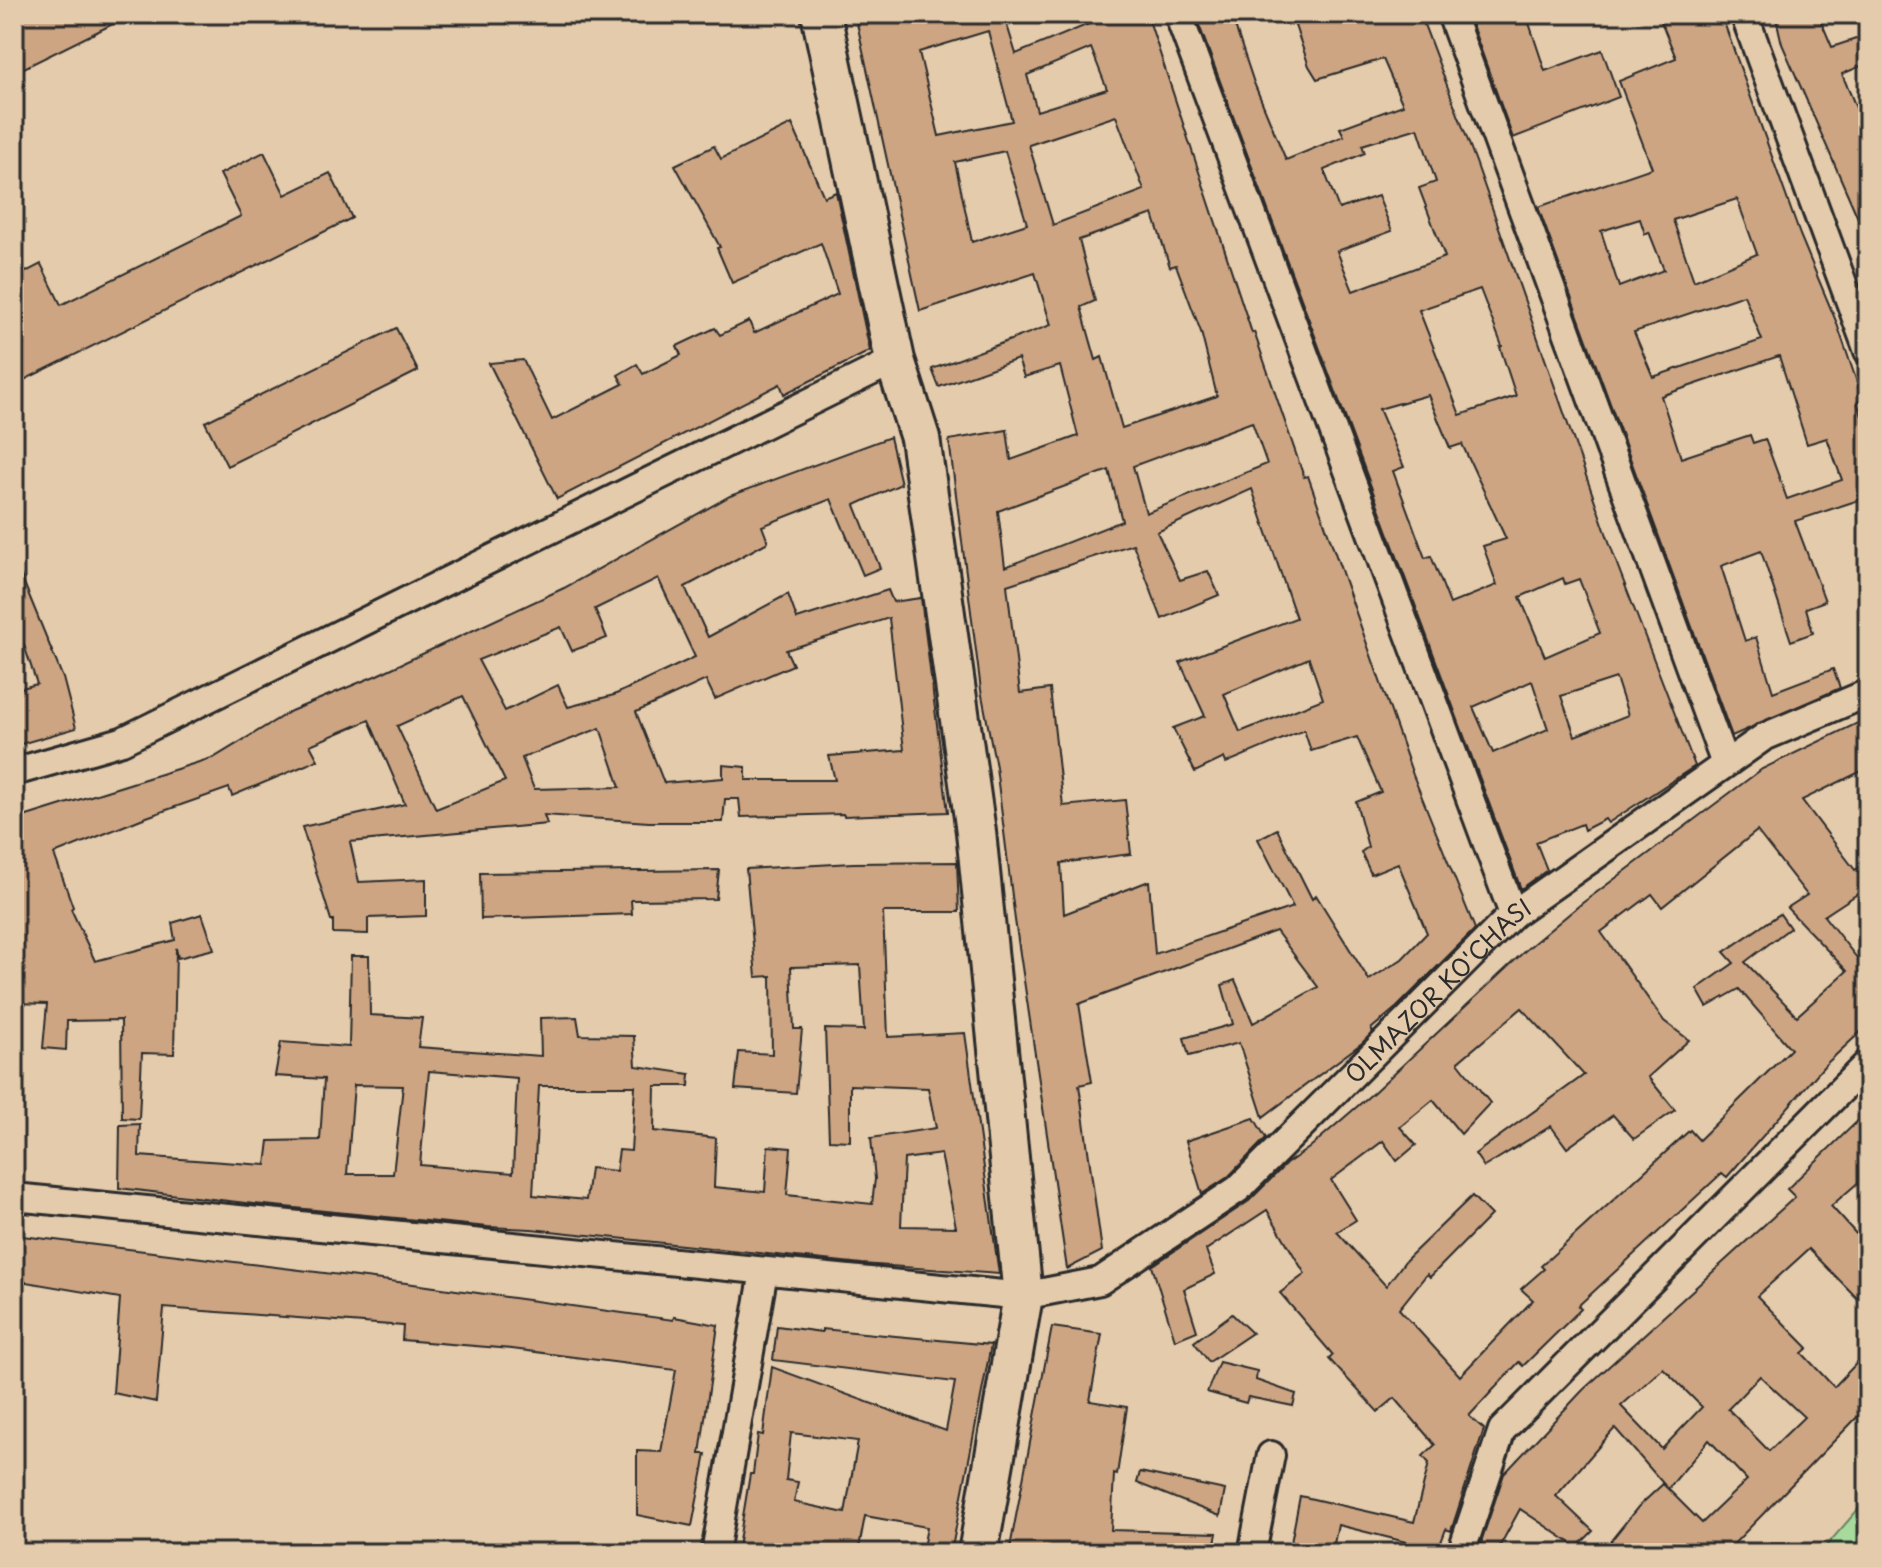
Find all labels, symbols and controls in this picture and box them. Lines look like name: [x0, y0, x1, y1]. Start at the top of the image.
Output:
street label: OLMAZOR KO'CHASI: [1336, 889, 1538, 1091]

